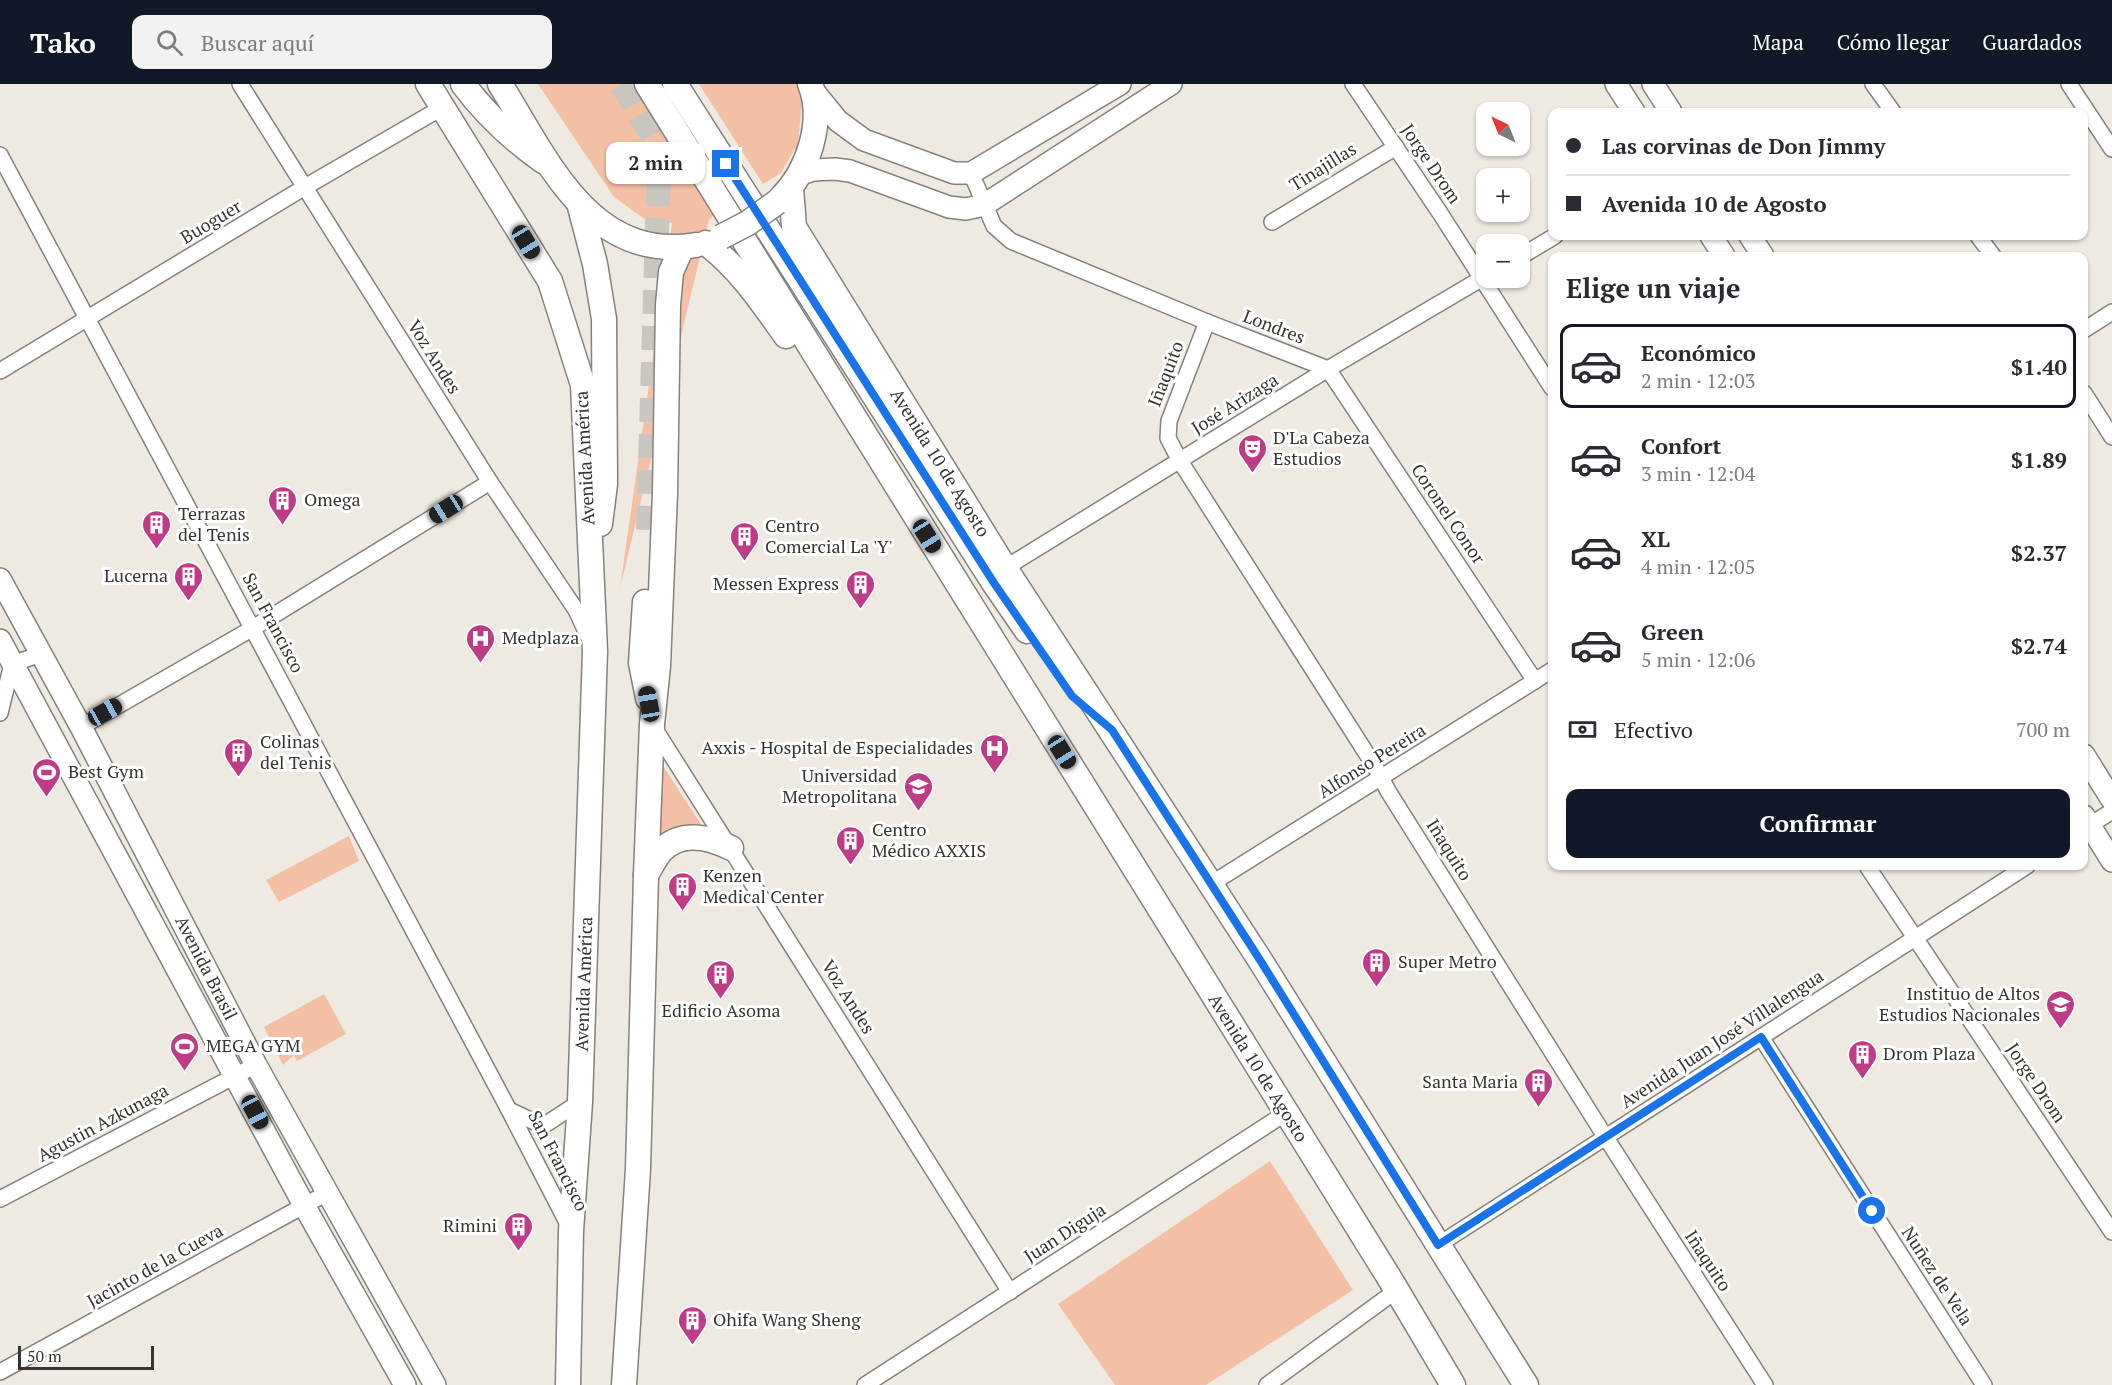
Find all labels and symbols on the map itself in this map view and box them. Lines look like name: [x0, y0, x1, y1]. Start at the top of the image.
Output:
north arrow: [1476, 102, 1530, 156]
street label: Jorge Drom: [1396, 119, 1467, 208]
street label: Tinajillas: [1284, 136, 1360, 196]
callout: 2 min: [606, 143, 705, 185]
route end: [712, 150, 739, 177]
street label: Buoguer: [176, 194, 246, 249]
car: [509, 222, 543, 262]
street label: Londres: [1240, 303, 1309, 349]
street label: Voz Andes: [403, 315, 467, 398]
street label: Iñaquito: [1142, 337, 1189, 410]
street label: José Arizaga: [1187, 367, 1282, 439]
street label: Avenida 10 de Agosto: [885, 384, 996, 541]
street label: Avenida América: [568, 390, 600, 526]
place label: D'La Cabeza Estudios: [1273, 425, 1370, 470]
theatre icon: D'La Cabeza Estudios: [1236, 432, 1268, 474]
street label: Coronel Conor: [1406, 459, 1491, 568]
building icon: Omega: [267, 484, 299, 526]
place label: Omega: [304, 487, 360, 511]
car: [426, 492, 466, 526]
place label: Terrazas del Tenis: [178, 501, 250, 546]
building icon: Terrazas del Tenis: [141, 508, 173, 550]
place label: Centro Comercial La 'Y': [765, 513, 893, 558]
car: [910, 516, 944, 556]
building icon: Centro Comercial La 'Y': [728, 520, 760, 562]
building icon: Lucerna: [173, 560, 205, 602]
place label: Lucerna: [104, 563, 168, 587]
street label: San Francisco: [237, 568, 310, 677]
building icon: Messen Express: [844, 568, 876, 610]
place label: Messen Express: [713, 571, 839, 595]
hospital icon: Medplaza: [465, 622, 497, 664]
place label: Medplaza: [502, 625, 579, 649]
car: [637, 685, 661, 723]
car: [85, 695, 125, 729]
street label: Alfonso Pereira: [1313, 717, 1430, 803]
place label: Colinas del Tenis: [260, 729, 332, 774]
hospital icon: Axxis - Hospital de Especialidades: [978, 732, 1010, 774]
car: [1045, 732, 1079, 772]
place label: Axxis - Hospital de Especialidades: [701, 735, 973, 759]
building icon: Colinas del Tenis: [223, 736, 255, 778]
sports icon: Best Gym: [31, 756, 63, 798]
place label: Best Gym: [68, 759, 144, 783]
place label: Universidad Metropolitana: [782, 763, 897, 808]
school or university icon: Universidad Metropolitana: [902, 770, 934, 812]
street label: Iñaquito: [1422, 814, 1478, 885]
place label: Centro Médico AXXIS: [872, 817, 986, 862]
building icon: Centro Médico AXXIS: [835, 824, 867, 866]
place label: Kenzen Medical Center: [703, 863, 824, 908]
building icon: Kenzen Medical Center: [666, 870, 698, 912]
street label: Avenida Brasil: [170, 911, 243, 1024]
street label: Avenida América: [569, 916, 597, 1052]
building icon: Super Metro: [1361, 946, 1393, 988]
place label: Super Metro: [1398, 949, 1497, 973]
street label: Voz Andes: [817, 955, 881, 1038]
building icon: Edificio Asoma: [705, 958, 737, 1000]
street label: Avenida Juan José Villalengua: [1615, 963, 1828, 1113]
place label: Instituo de Altos Estudios Nacionales: [1879, 981, 2040, 1026]
school or university icon: Instituo de Altos Estudios Nacionales: [2045, 988, 2077, 1030]
street label: Avenida 10 de Agosto: [1203, 989, 1314, 1146]
place label: Edificio Asoma: [661, 998, 781, 1022]
sports icon: MEGA GYM: [169, 1030, 201, 1072]
place label: MEGA GYM: [206, 1033, 301, 1057]
building icon: Drom Plaza: [1846, 1038, 1878, 1080]
street label: Jorge Drom: [2001, 1038, 2072, 1127]
place label: Drom Plaza: [1883, 1041, 1976, 1065]
building icon: Santa Maria: [1523, 1066, 1555, 1108]
place label: Santa Maria: [1422, 1069, 1518, 1093]
street label: Agustin Azkunaga: [33, 1077, 172, 1167]
car: [239, 1092, 271, 1132]
street label: San Francisco: [523, 1106, 595, 1215]
street label: Juan Diguja: [1019, 1197, 1110, 1268]
route start: [1858, 1197, 1885, 1224]
building icon: Rimini: [502, 1210, 534, 1252]
place label: Rimini: [443, 1213, 497, 1237]
street label: Jacinto de la Cueva: [82, 1218, 227, 1312]
street label: Nuñez de Vela: [1897, 1221, 1979, 1330]
street label: Iñaquito: [1680, 1225, 1738, 1296]
building icon: Ohifa Wang Sheng: [676, 1304, 708, 1346]
place label: Ohifa Wang Sheng: [713, 1307, 861, 1331]
scale bar: [18, 1343, 154, 1370]

